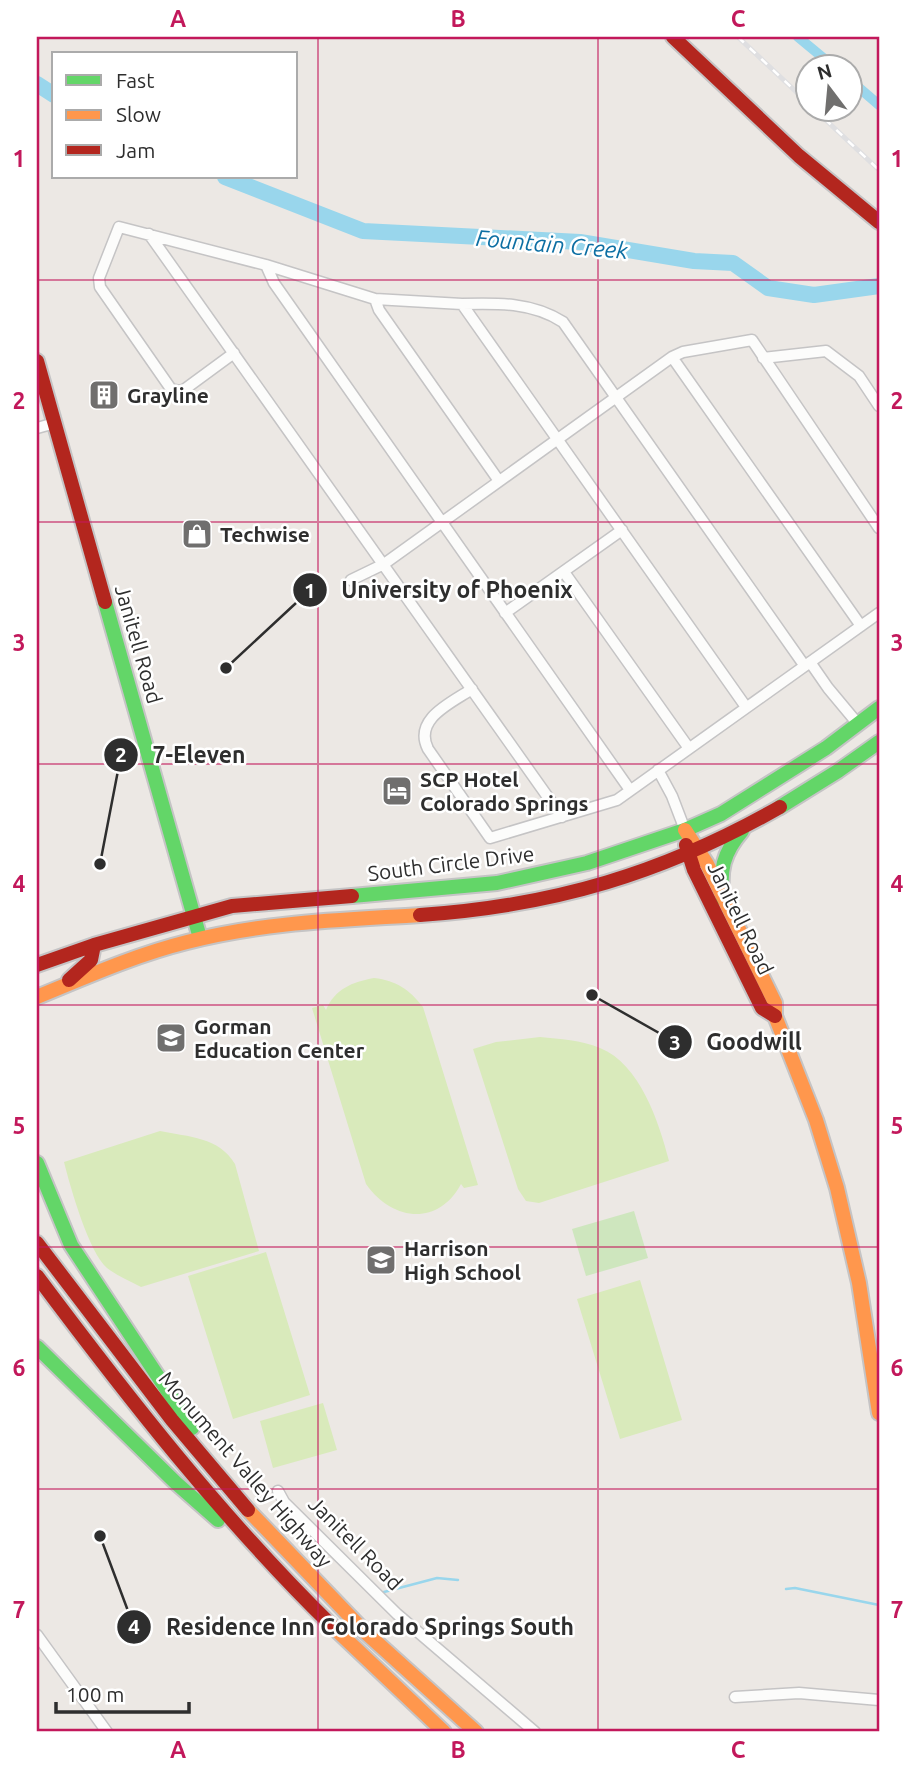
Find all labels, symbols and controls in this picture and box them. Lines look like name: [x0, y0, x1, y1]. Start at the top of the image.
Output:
text: A: [170, 6, 186, 31]
text: B: [450, 6, 466, 31]
text: C: [731, 6, 746, 31]
legend: [52, 52, 298, 178]
north arrow: [794, 52, 864, 122]
text: N: [814, 59, 834, 84]
text: Fast: [116, 68, 154, 92]
text: Slow: [116, 102, 161, 126]
text: Jam: [116, 138, 155, 162]
text: 1: [13, 146, 25, 171]
text: 1: [891, 146, 903, 171]
water label: Fountain Creek: [475, 225, 629, 263]
building icon: Grayline: [87, 378, 121, 412]
place label: Grayline: [127, 383, 209, 407]
text: 2: [13, 388, 25, 413]
text: 2: [891, 388, 903, 413]
shop icon: Techwise: [180, 517, 214, 551]
place label: Techwise: [220, 522, 310, 546]
callout: University of Phoenix: [292, 568, 587, 612]
text: University of Phoenix: [341, 577, 573, 602]
text: 1: [304, 578, 316, 602]
street label: Janitell Road: [111, 582, 167, 706]
text: 3: [13, 630, 25, 655]
text: 3: [891, 630, 903, 655]
callout: 7-Eleven: [104, 733, 260, 777]
text: 2: [115, 742, 127, 766]
text: 7-Eleven: [152, 742, 246, 767]
place label: SCP Hotel Colorado Springs: [420, 767, 589, 815]
hotel icon: SCP Hotel Colorado Springs: [380, 774, 414, 808]
street label: South Circle Drive: [366, 841, 536, 885]
street label: Janitell Road: [703, 858, 779, 978]
text: 4: [13, 871, 26, 896]
text: 4: [891, 871, 904, 896]
place label: Gorman Education Center: [194, 1014, 365, 1062]
callout: Goodwill: [657, 1020, 816, 1064]
school or university icon: Gorman Education Center: [154, 1021, 188, 1055]
text: Goodwill: [706, 1029, 802, 1054]
text: 3: [669, 1030, 681, 1054]
text: 5: [13, 1113, 25, 1138]
text: 5: [891, 1113, 903, 1138]
place label: Harrison High School: [404, 1236, 521, 1284]
school or university icon: Harrison High School: [364, 1243, 398, 1277]
text: 6: [13, 1355, 26, 1380]
text: 6: [891, 1355, 904, 1380]
street label: Monument Valley Highway: [154, 1366, 338, 1572]
street label: Janitell Road: [304, 1491, 408, 1595]
text: 7: [13, 1597, 25, 1622]
text: 7: [891, 1597, 903, 1622]
callout: Residence Inn Colorado Springs South: [117, 1605, 588, 1649]
text: 4: [128, 1614, 140, 1638]
text: Residence Inn Colorado Springs South: [166, 1614, 574, 1639]
scale bar: [56, 1671, 189, 1715]
text: 100 m: [66, 1682, 124, 1706]
text: A: [170, 1737, 186, 1762]
text: B: [450, 1737, 466, 1762]
text: C: [731, 1737, 746, 1762]

